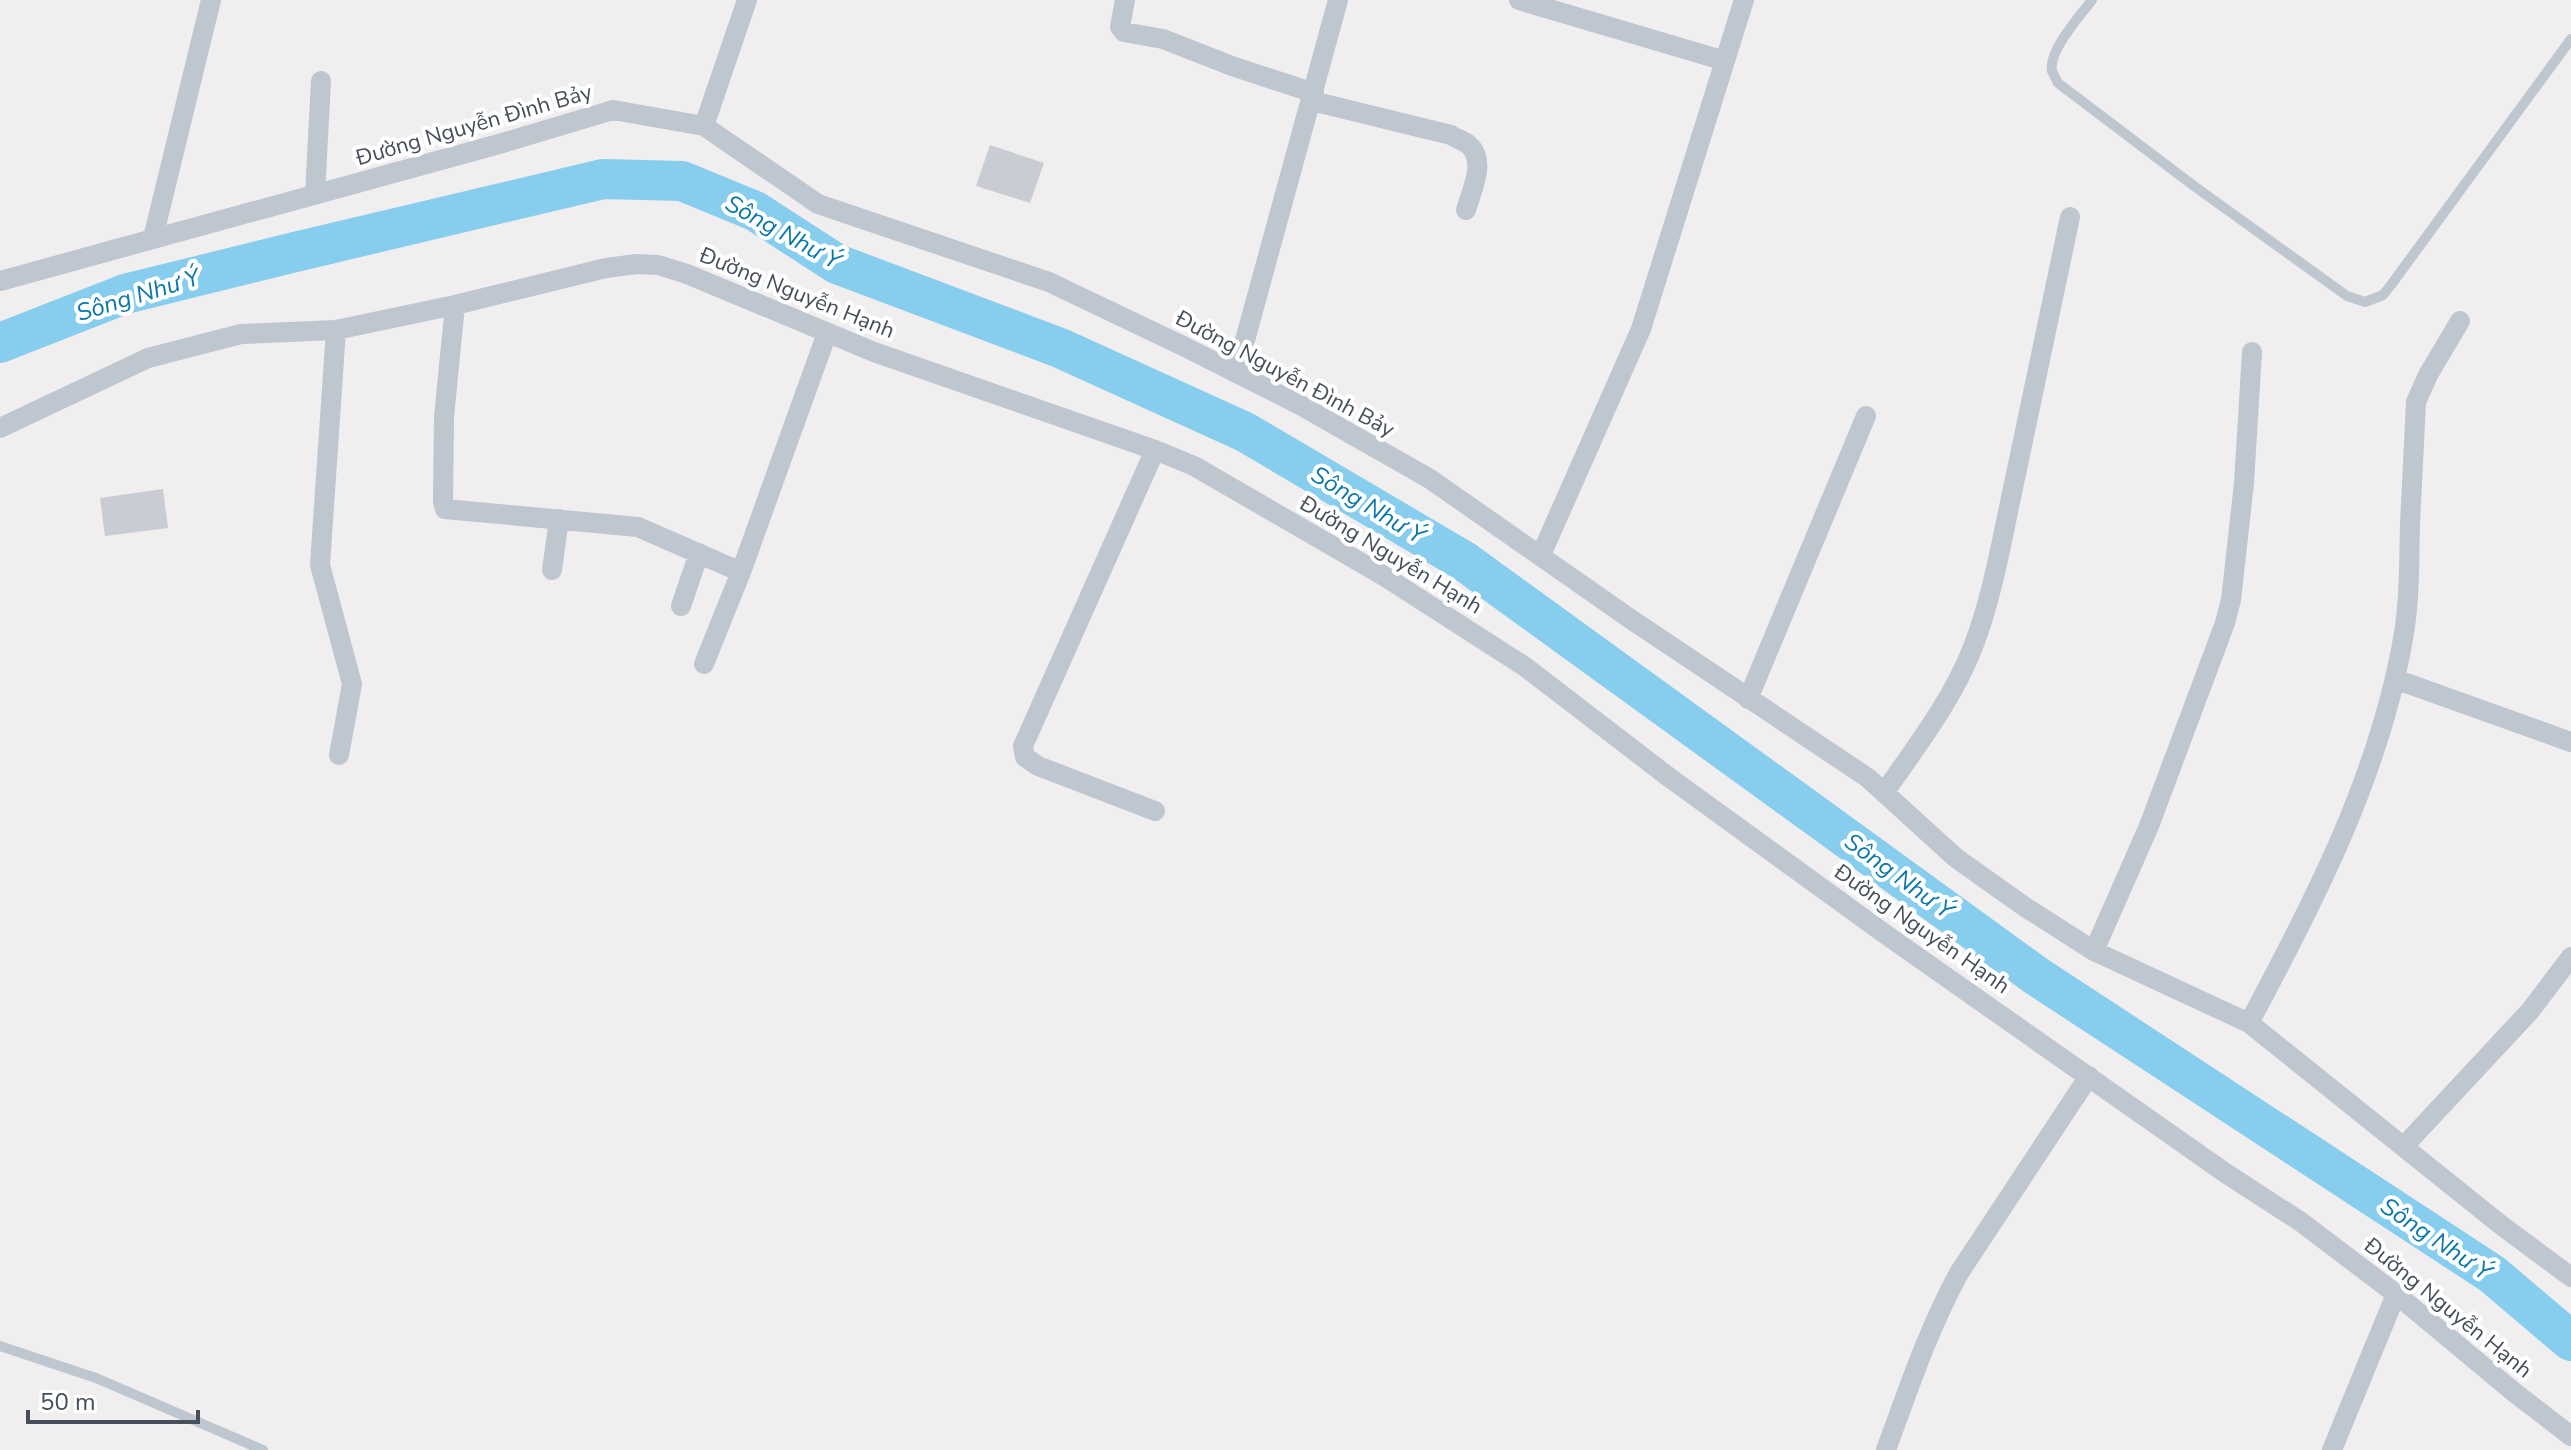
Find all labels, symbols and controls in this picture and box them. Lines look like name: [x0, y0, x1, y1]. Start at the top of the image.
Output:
street label: Đường Nguyễn Đình Bảy: [352, 77, 596, 173]
water label: Sông Như Ý: [720, 187, 849, 278]
street label: Đường Nguyễn Hạnh: [694, 240, 899, 346]
water label: Sông Như Ý: [72, 260, 206, 329]
street label: Đường Nguyễn Đình Bảy: [1169, 303, 1400, 445]
water label: Sông Như Ý: [1305, 459, 1433, 553]
street label: Đường Nguyễn Hạnh: [1293, 488, 1488, 621]
water label: Sông Như Ý: [1838, 826, 1962, 928]
street label: Đường Nguyễn Hạnh: [1827, 857, 2016, 1001]
water label: Sông Như Ý: [2374, 1190, 2500, 1289]
street label: Đường Nguyễn Hạnh: [2357, 1230, 2538, 1385]
scale bar: [28, 1374, 198, 1424]
text: 50 m: [40, 1386, 96, 1418]

